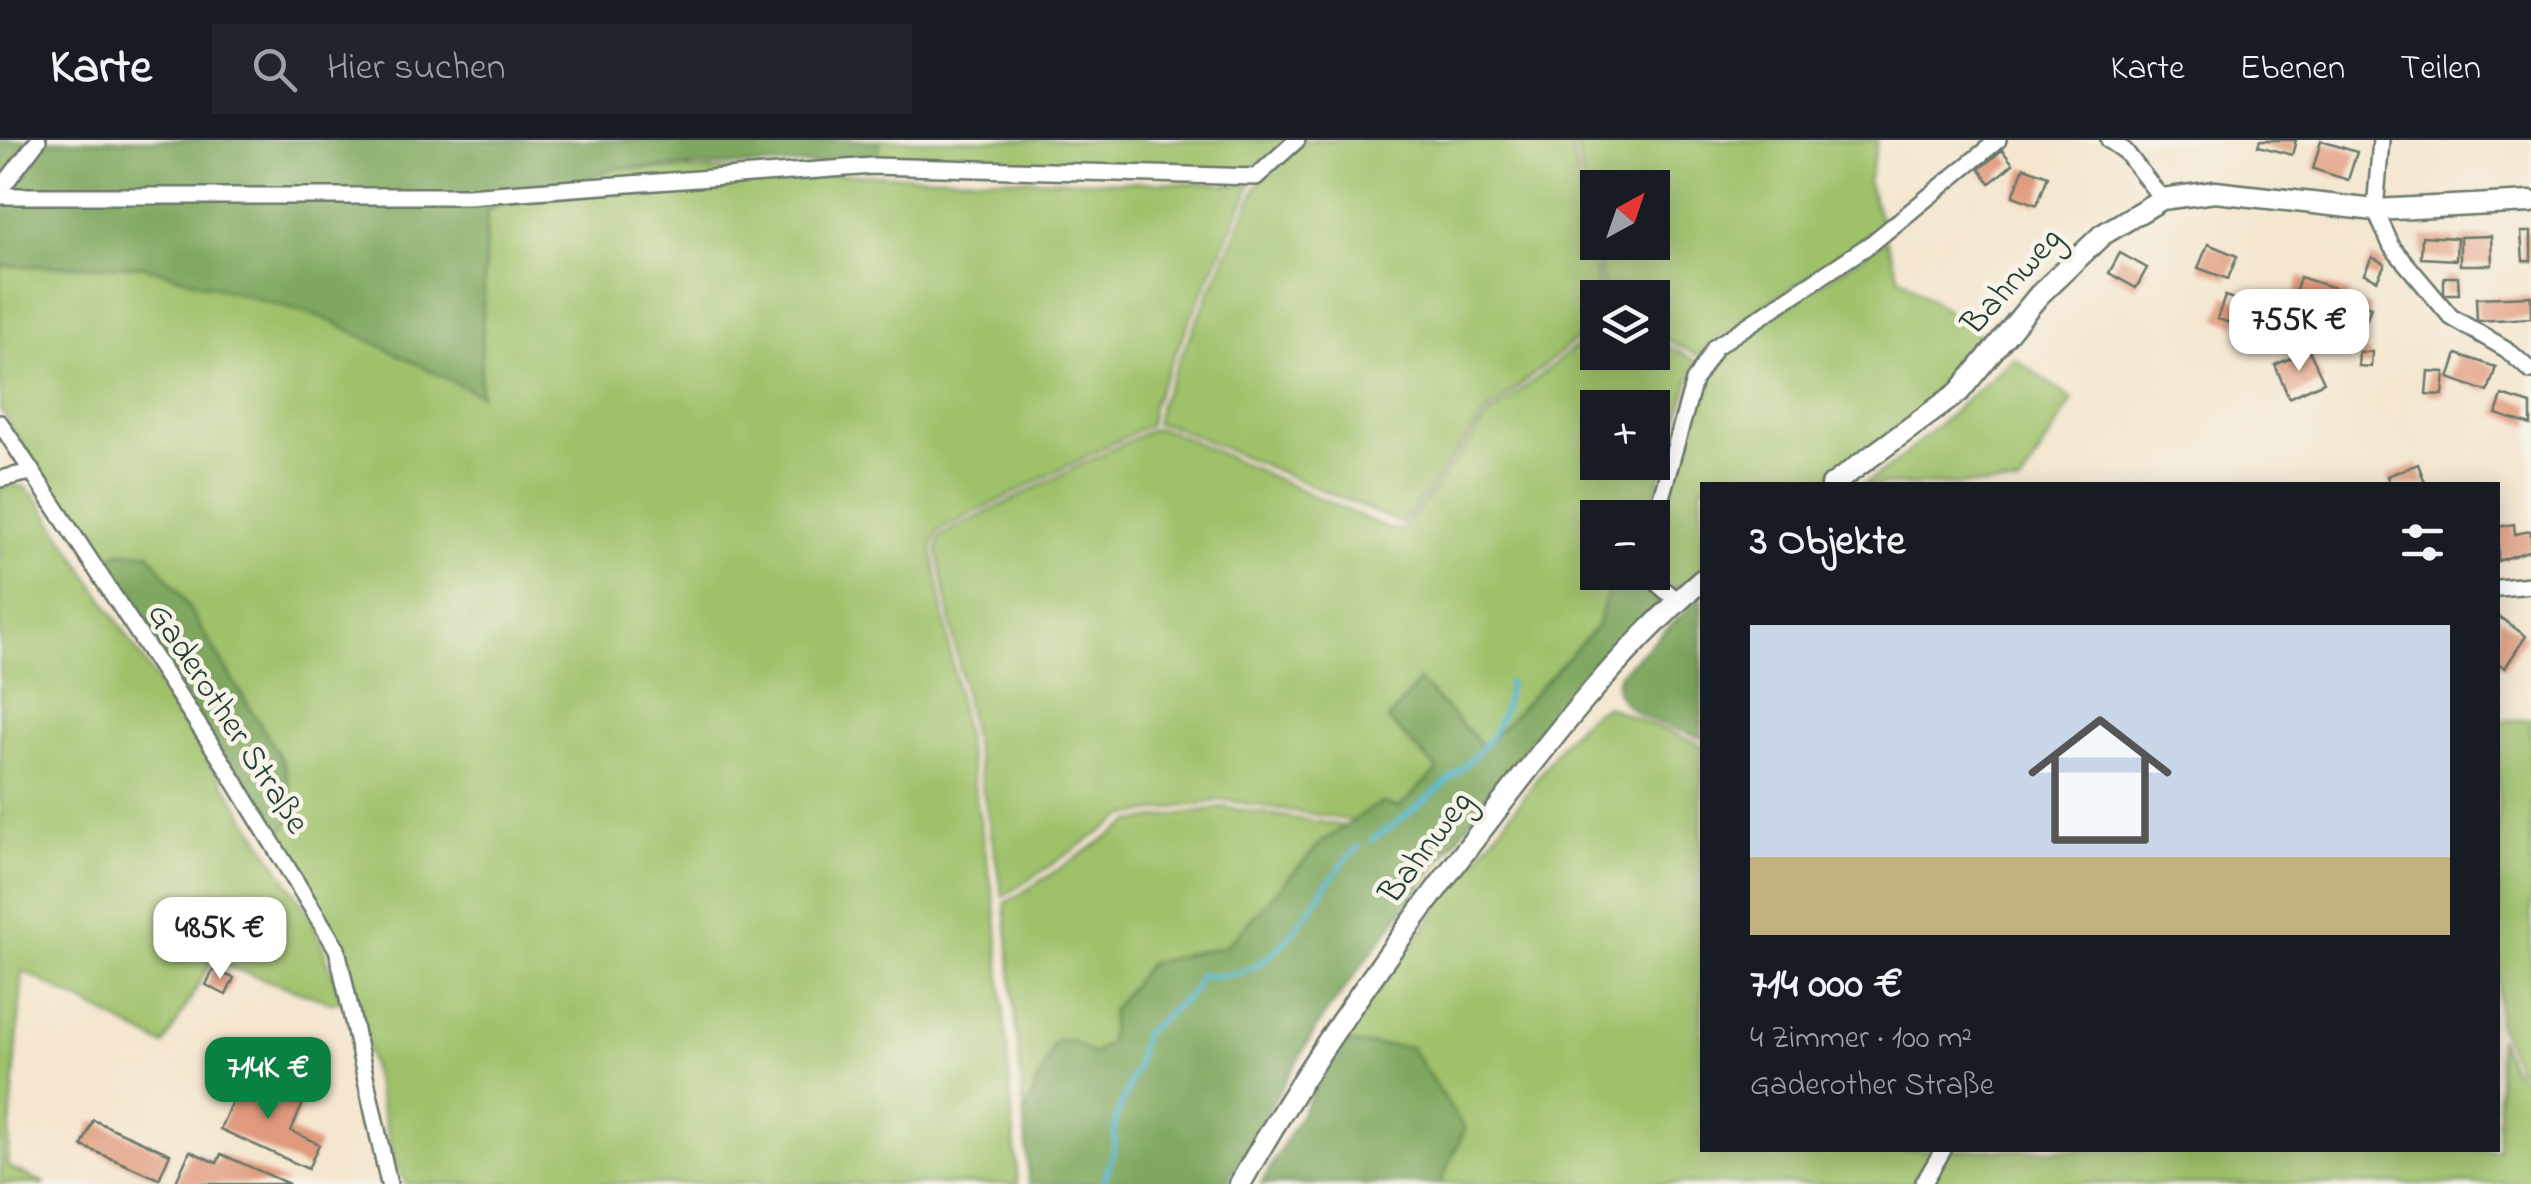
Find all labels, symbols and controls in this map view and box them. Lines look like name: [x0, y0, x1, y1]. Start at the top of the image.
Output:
search box: [212, 24, 912, 114]
text: Karte: [50, 34, 152, 104]
text: Hier suchen: [327, 41, 506, 97]
icon: search: [247, 42, 302, 97]
text: Karte: [2110, 44, 2185, 95]
text: Ebenen: [2240, 44, 2345, 95]
text: Teilen: [2400, 44, 2481, 95]
north arrow: [1580, 170, 1670, 260]
map controls: [1580, 170, 1670, 590]
street label: Bahnweg: [1950, 216, 2076, 348]
button: layers: [1580, 280, 1670, 370]
pin: 755K €: [2218, 289, 2380, 374]
text: 755K €: [2251, 298, 2347, 345]
button: +: [1580, 390, 1670, 480]
button: −: [1580, 500, 1670, 590]
text: 3 Objekte: [1750, 512, 1905, 573]
icon: filters: [2395, 515, 2450, 570]
street label: Gaderother Straße: [133, 593, 321, 845]
icon: home: [2010, 690, 2190, 870]
street label: Bahnweg: [1367, 780, 1487, 916]
pin: 485K €: [139, 897, 301, 982]
text: 485K €: [175, 906, 265, 953]
text: 714 000 €: [1750, 955, 1903, 1016]
text: 4 Zimmer · 100 m²: [1750, 1016, 1972, 1063]
pin: 714K €: [187, 1037, 349, 1122]
text: 714K €: [227, 1046, 309, 1093]
text: Gaderother Straße: [1750, 1063, 1994, 1110]

